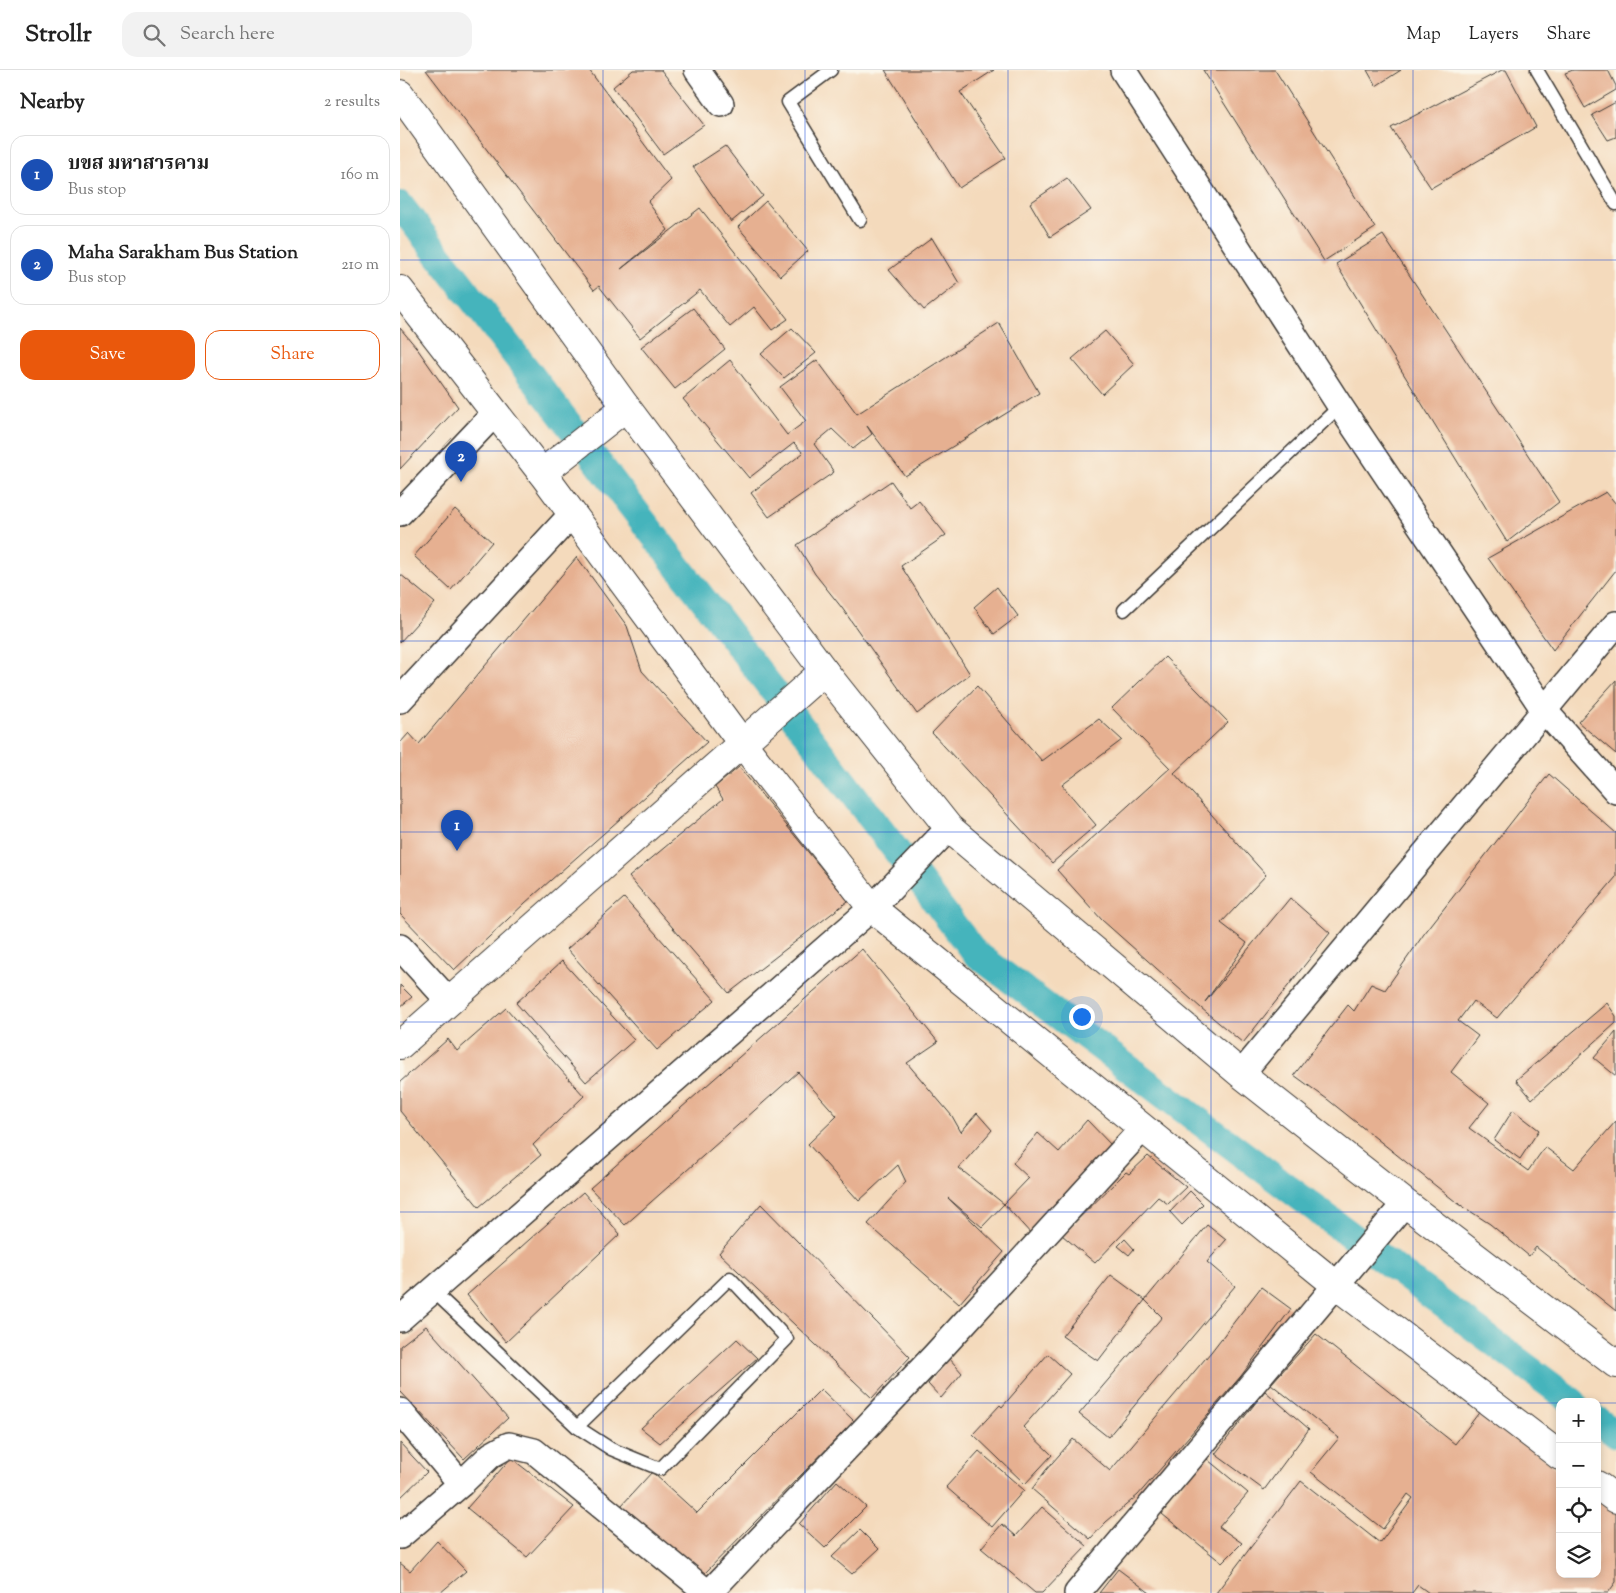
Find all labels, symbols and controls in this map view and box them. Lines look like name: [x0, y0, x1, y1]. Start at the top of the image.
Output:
search box: [122, 12, 472, 57]
text: Strollr: [25, 18, 92, 52]
icon: search: [140, 21, 168, 49]
text: Search here: [180, 21, 275, 48]
text: Map: [1406, 22, 1441, 48]
text: Layers: [1469, 22, 1519, 48]
text: Share: [1547, 22, 1591, 48]
text: Nearby: [20, 88, 85, 118]
text: 2 results: [324, 91, 380, 114]
text: บขส มหาสารคาม: [68, 151, 209, 178]
text: 1: [34, 164, 40, 187]
text: 160 m: [341, 164, 379, 187]
text: Bus stop: [68, 179, 126, 202]
text: Maha Sarakham Bus Station: [68, 240, 298, 267]
text: 2: [33, 254, 41, 277]
text: 210 m: [341, 254, 379, 277]
text: Bus stop: [68, 267, 126, 290]
button: Save: [20, 330, 195, 380]
button: Share: [205, 330, 380, 380]
pin: 2: [445, 441, 477, 482]
pin: 1: [441, 810, 473, 851]
your location: [1069, 1004, 1095, 1030]
map controls: [1556, 1398, 1601, 1578]
button: +: [1556, 1398, 1601, 1443]
button: −: [1556, 1443, 1601, 1488]
button: locate: [1556, 1488, 1601, 1533]
button: layers: [1556, 1533, 1601, 1578]

